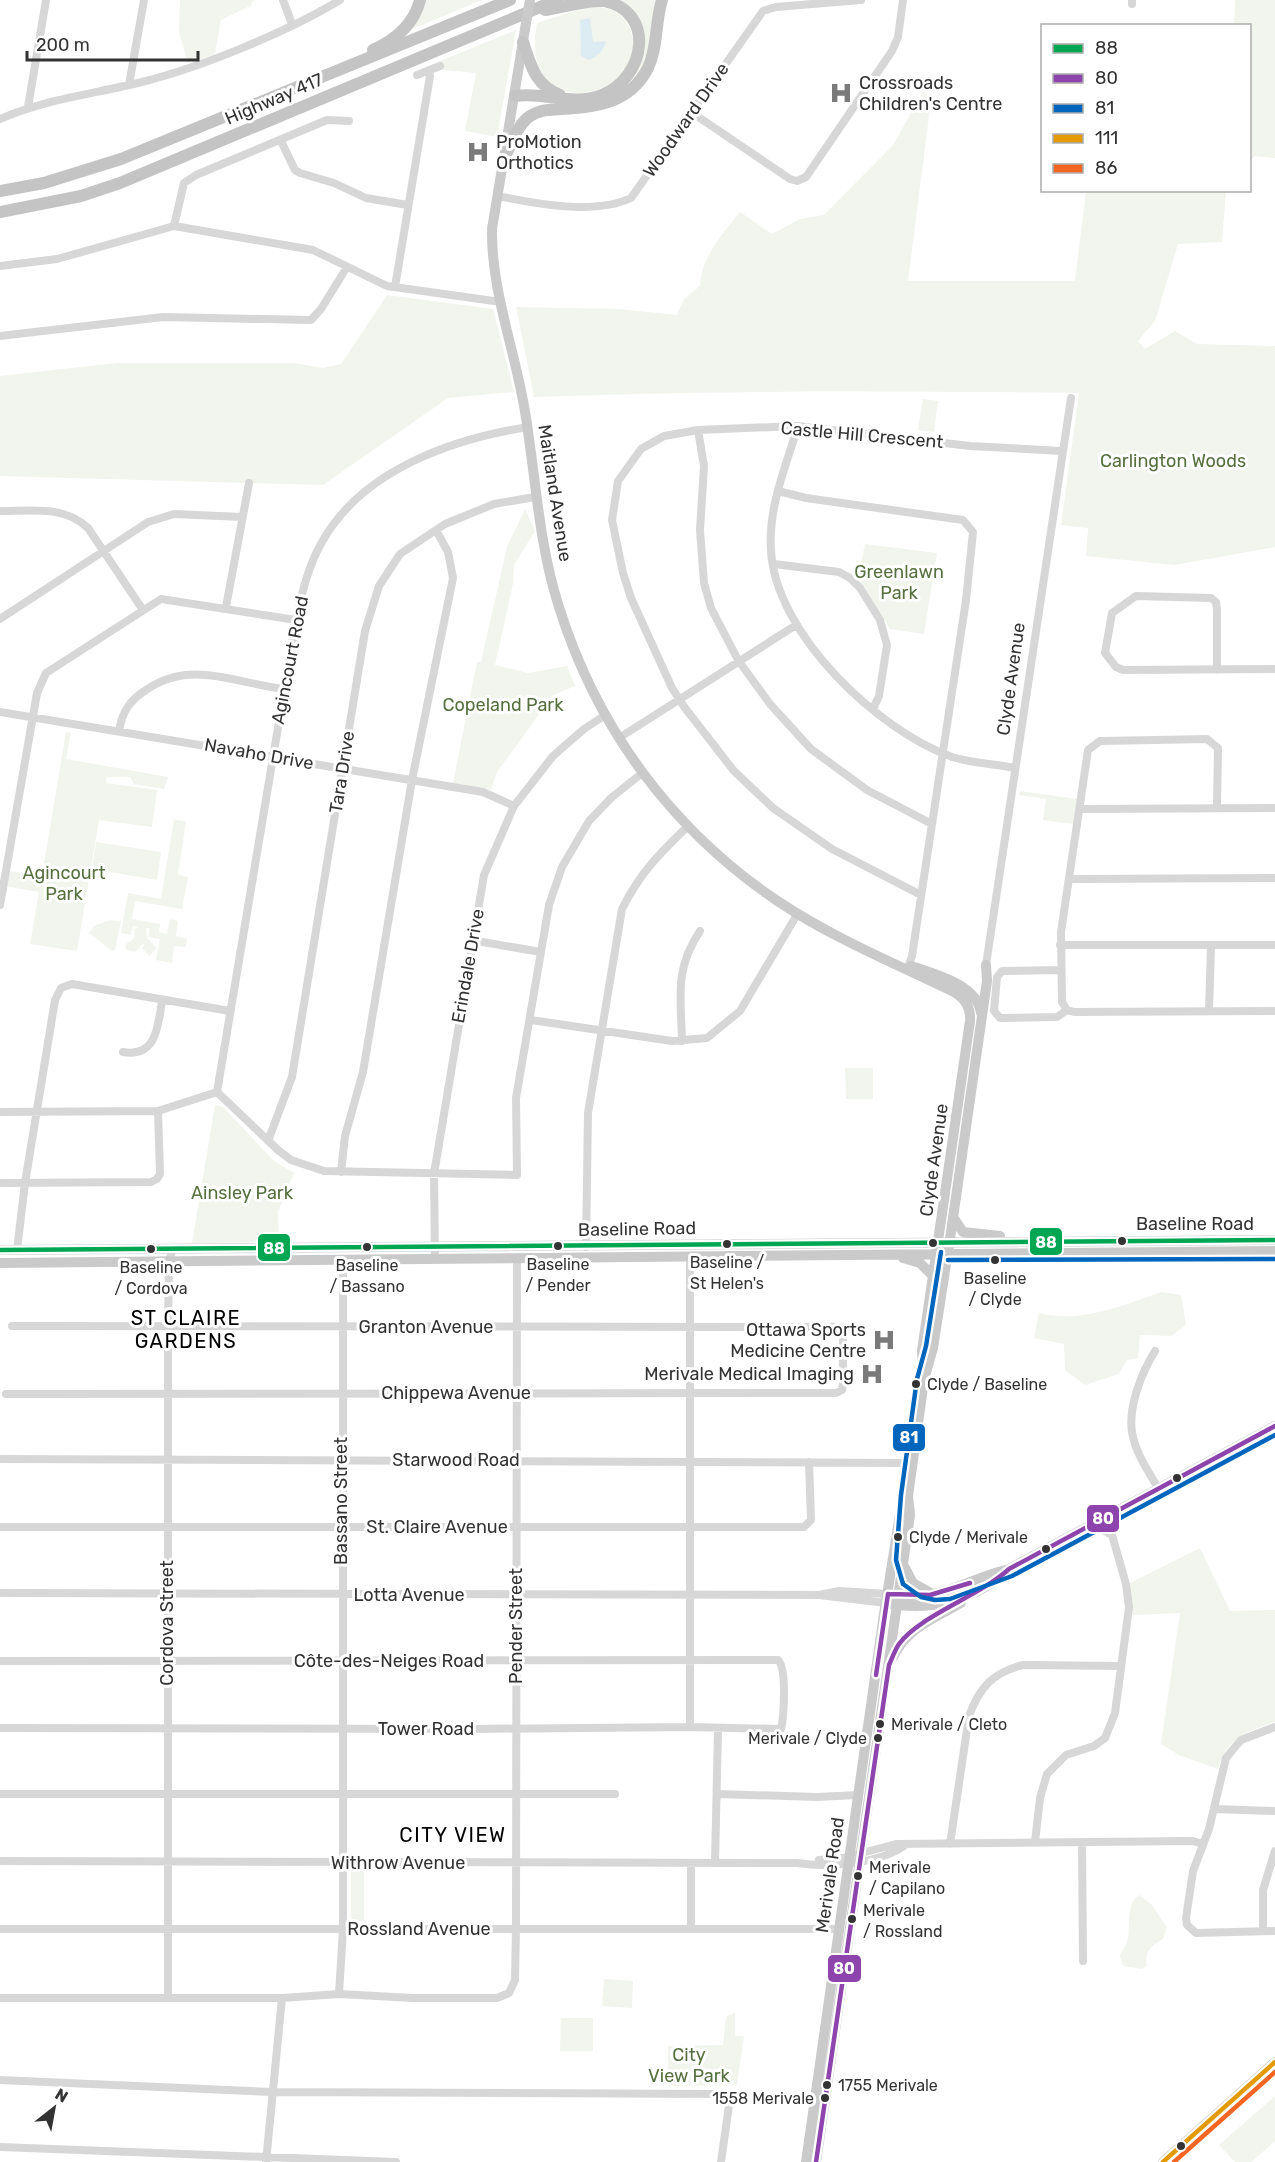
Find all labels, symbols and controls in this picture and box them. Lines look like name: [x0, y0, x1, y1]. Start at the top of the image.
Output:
scale bar: [27, 24, 198, 62]
legend: [1041, 24, 1251, 192]
text: 200 m: [36, 34, 90, 56]
text: 88: [1095, 37, 1118, 59]
street label: Woodward Drive: [638, 59, 734, 181]
text: 80: [1095, 67, 1118, 89]
street label: Highway 417: [222, 68, 326, 130]
place label: Crossroads Children's Centre: [859, 72, 1002, 115]
hospital icon: Crossroads Children's Centre: [828, 80, 854, 106]
text: 81: [1095, 97, 1114, 119]
text: 111: [1095, 127, 1118, 149]
place label: ProMotion Orthotics: [496, 131, 582, 174]
hospital icon: ProMotion Orthotics: [465, 139, 491, 165]
text: 86: [1095, 157, 1117, 179]
street label: Castle Hill Crescent: [780, 417, 944, 453]
street label: Maitland Avenue: [533, 423, 577, 563]
park label: Carlington Woods: [1100, 450, 1246, 472]
park label: Greenlawn Park: [854, 561, 944, 604]
street label: Agincourt Road: [267, 594, 313, 726]
street label: Clyde Avenue: [992, 621, 1030, 737]
park label: Copeland Park: [443, 694, 564, 716]
street label: Tara Drive: [325, 729, 359, 815]
street label: Navaho Drive: [203, 734, 315, 774]
park label: Agincourt Park: [23, 862, 105, 905]
street label: Erindale Drive: [447, 907, 489, 1025]
street label: Clyde Avenue: [915, 1102, 953, 1218]
park label: Ainsley Park: [191, 1182, 294, 1204]
street label: Baseline Road: [1136, 1213, 1254, 1235]
street label: Baseline Road: [578, 1217, 696, 1241]
line badge: 88: [1029, 1227, 1063, 1256]
line badge: 88: [257, 1233, 291, 1262]
text: 88: [1035, 1233, 1057, 1252]
unlabelled marker: [1116, 1235, 1128, 1247]
unlabelled marker: [927, 1237, 939, 1249]
marker: Baseline / St Helen's: [721, 1238, 733, 1250]
text: 88: [263, 1239, 285, 1258]
marker: Baseline / Pender: [552, 1240, 564, 1252]
marker: Baseline / Bassano: [361, 1241, 373, 1253]
marker: Baseline / Cordova: [145, 1243, 157, 1255]
place label: Baseline / St Helen's: [690, 1253, 765, 1293]
marker: Baseline / Clyde: [989, 1254, 1001, 1266]
place label: Baseline / Pender: [525, 1255, 591, 1295]
place label: Baseline / Bassano: [329, 1256, 405, 1296]
place label: Baseline / Cordova: [114, 1258, 188, 1298]
place label: Baseline / Clyde: [963, 1269, 1027, 1309]
district label: ST CLAIRE GARDENS: [131, 1306, 241, 1353]
street label: Granton Avenue: [359, 1316, 493, 1338]
place label: Ottawa Sports Medicine Centre: [730, 1319, 866, 1362]
hospital icon: Ottawa Sports Medicine Centre: [871, 1327, 897, 1353]
hospital icon: Merivale Medical Imaging: [859, 1361, 885, 1387]
place label: Merivale Medical Imaging: [644, 1363, 854, 1385]
place label: Clyde / Baseline: [927, 1375, 1047, 1394]
marker: Clyde / Baseline: [910, 1378, 922, 1390]
street label: Chippewa Avenue: [381, 1382, 531, 1404]
line badge: 81: [892, 1423, 926, 1452]
text: 81: [900, 1428, 918, 1447]
street label: Bassano Street: [330, 1437, 352, 1565]
street label: Starwood Road: [392, 1449, 520, 1471]
unlabelled marker: [1171, 1472, 1183, 1484]
line badge: 80: [1086, 1504, 1120, 1533]
text: 80: [1092, 1509, 1114, 1528]
street label: St. Claire Avenue: [366, 1516, 508, 1538]
place label: Clyde / Merivale: [909, 1528, 1028, 1547]
marker: Clyde / Merivale: [892, 1531, 904, 1543]
unlabelled marker: [1040, 1543, 1052, 1555]
street label: Cordova Street: [156, 1560, 178, 1686]
street label: Pender Street: [505, 1568, 527, 1684]
street label: Lotta Avenue: [353, 1584, 465, 1606]
street label: Côte-des-Neiges Road: [294, 1650, 484, 1672]
place label: Merivale / Cleto: [891, 1715, 1007, 1734]
street label: Tower Road: [378, 1718, 474, 1740]
marker: Merivale / Cleto: [874, 1718, 886, 1730]
place label: Merivale / Clyde: [748, 1729, 867, 1748]
marker: Merivale / Clyde: [872, 1732, 884, 1744]
street label: Merivale Road: [811, 1816, 849, 1934]
district label: CITY VIEW: [399, 1823, 507, 1847]
street label: Withrow Avenue: [331, 1852, 465, 1874]
place label: Merivale / Capilano: [869, 1858, 945, 1898]
marker: Merivale / Capilano: [852, 1870, 864, 1882]
place label: Merivale / Rossland: [863, 1901, 942, 1941]
marker: Merivale / Rossland: [846, 1913, 858, 1925]
street label: Rossland Avenue: [347, 1918, 491, 1940]
line badge: 80: [827, 1954, 862, 1983]
text: 80: [833, 1959, 855, 1978]
park label: City View Park: [648, 2044, 731, 2087]
place label: 1755 Merivale: [838, 2076, 938, 2095]
north arrow: [24, 2078, 84, 2138]
marker: 1755 Merivale: [821, 2079, 833, 2091]
text: N: [52, 2084, 71, 2107]
place label: 1558 Merivale: [712, 2089, 814, 2108]
marker: 1558 Merivale: [819, 2092, 831, 2104]
unlabelled marker: [1175, 2140, 1187, 2152]

